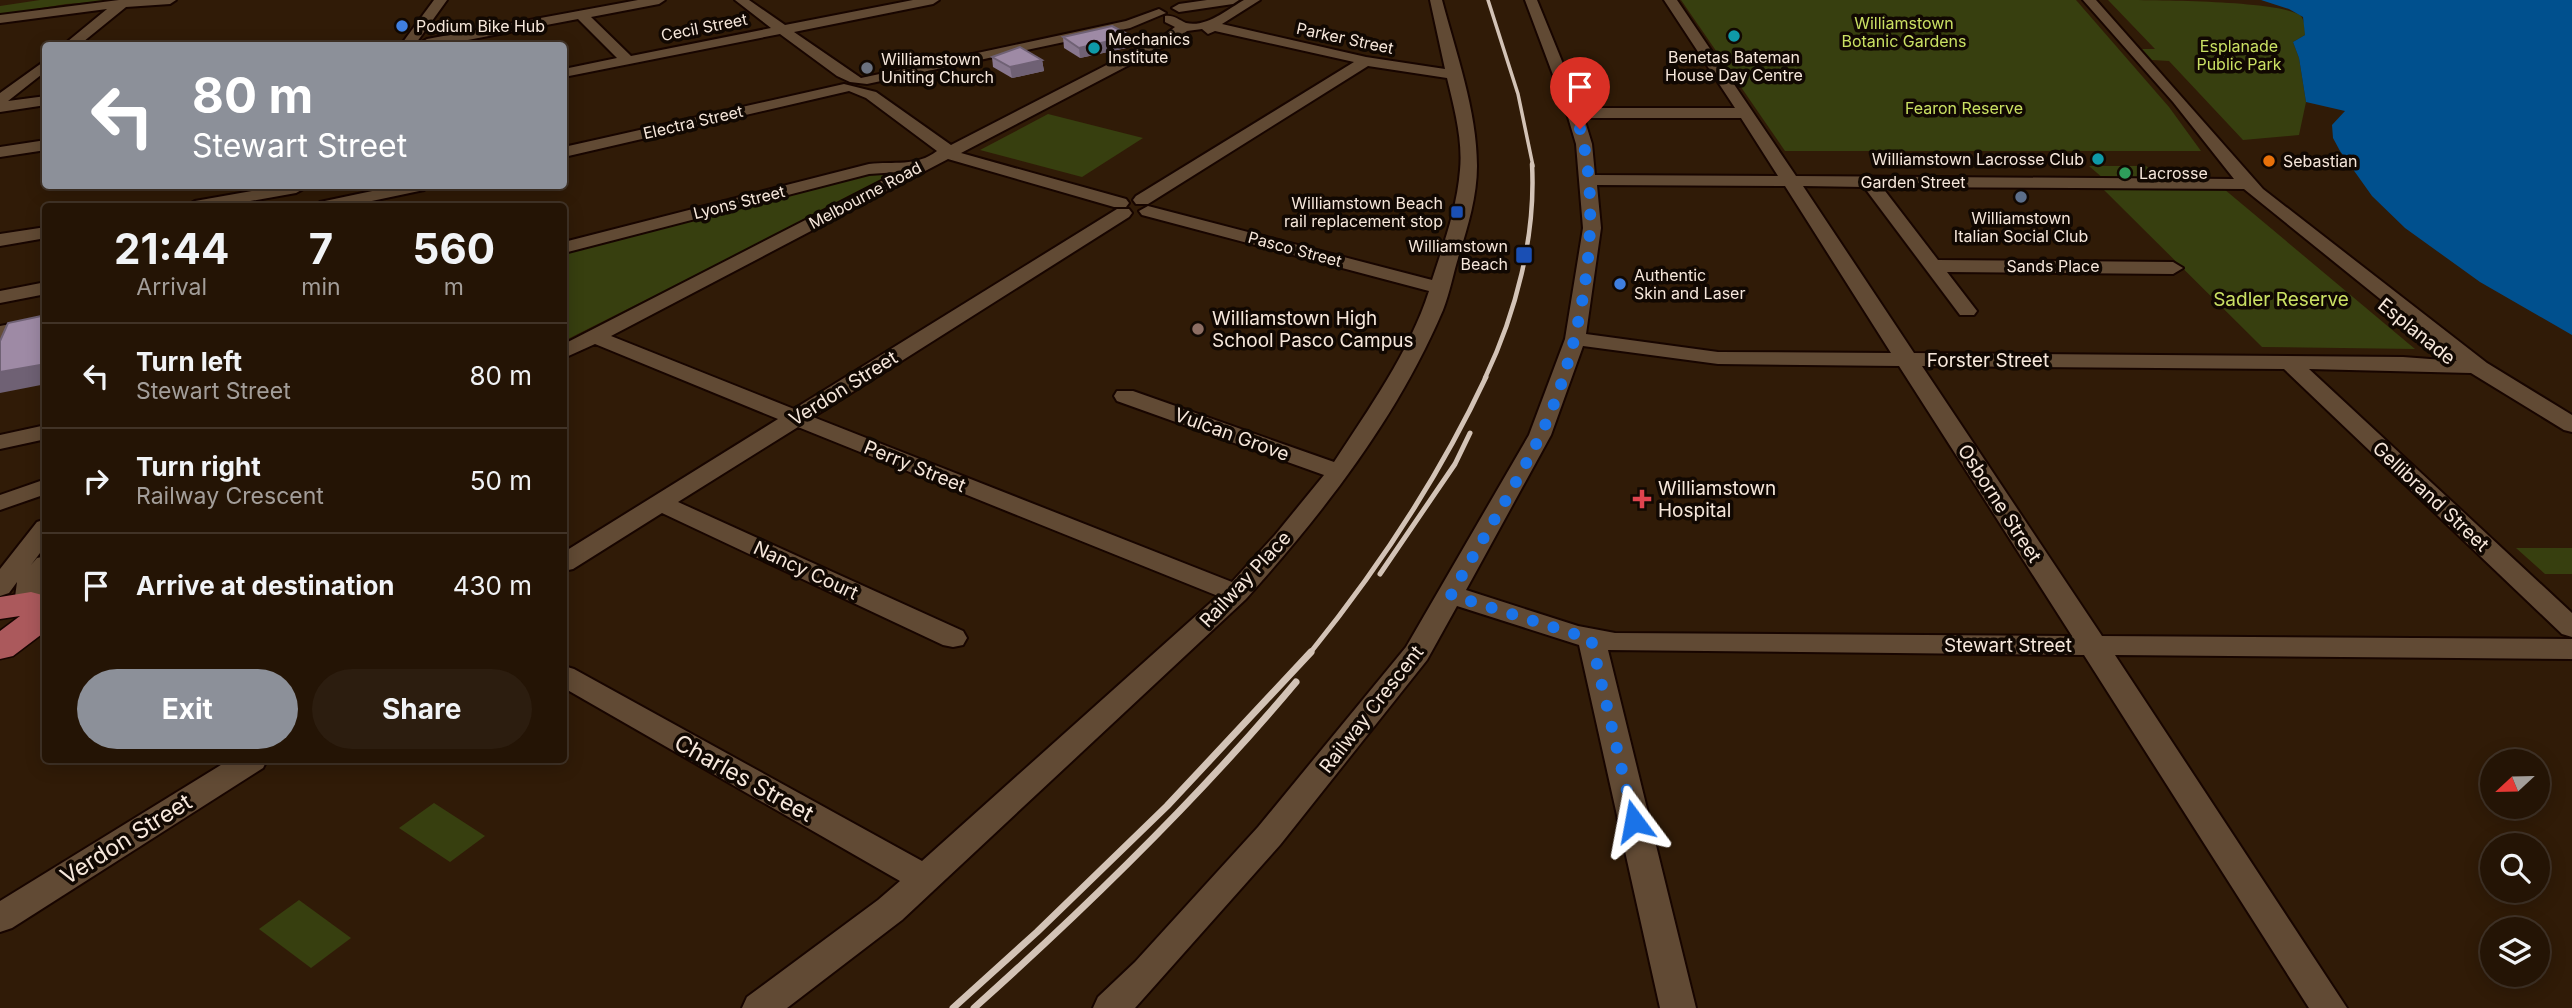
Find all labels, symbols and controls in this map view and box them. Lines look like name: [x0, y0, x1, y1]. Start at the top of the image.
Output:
street label: Cecil Street: [659, 9, 749, 45]
park label: Williamstown Botanic Gardens: [1841, 13, 1967, 51]
place label: Podium Bike Hub: [416, 16, 545, 36]
marker: Podium Bike Hub: [394, 18, 410, 34]
street label: Parker Street: [1295, 18, 1395, 58]
marker: Benetas Bateman House Day Centre: [1726, 28, 1742, 44]
place label: Mechanics Institute: [1108, 29, 1190, 67]
park label: Esplanade Public Park: [2196, 36, 2282, 74]
marker: Mechanics Institute: [1086, 40, 1102, 56]
place label: Benetas Bateman House Day Centre: [1665, 47, 1803, 85]
place label: Williamstown Uniting Church: [881, 49, 994, 87]
pin: [1550, 57, 1610, 129]
marker: Williamstown Uniting Church: [859, 60, 875, 76]
text: 80 m: [192, 66, 313, 125]
icon: arrive: [1561, 68, 1599, 106]
icon: left: [77, 70, 168, 161]
park label: Fearon Reserve: [1905, 98, 2023, 118]
street label: Electra Street: [641, 101, 745, 143]
text: Stewart Street: [192, 126, 407, 165]
place label: Williamstown Lacrosse Club: [1872, 149, 2084, 169]
marker: Williamstown Lacrosse Club: [2090, 151, 2106, 167]
place label: Sebastian: [2283, 151, 2358, 171]
marker: Sebastian: [2261, 153, 2277, 169]
street label: Melbourne Road: [805, 157, 925, 233]
place label: Lacrosse: [2139, 163, 2208, 183]
marker: Lacrosse: [2117, 165, 2133, 181]
street label: Garden Street: [1861, 172, 1965, 192]
street label: Lyons Street: [691, 181, 787, 223]
marker: Williamstown Italian Social Club: [2013, 189, 2029, 205]
place label: Williamstown Beach rail replacement stop: [1284, 193, 1443, 231]
marker: Williamstown Beach rail replacement stop: [1449, 204, 1465, 220]
place label: Williamstown Italian Social Club: [1954, 208, 2088, 246]
text: 21:44: [114, 223, 229, 274]
text: 7: [309, 223, 333, 274]
text: 560: [413, 223, 495, 274]
street label: Pasco Street: [1246, 227, 1344, 271]
place label: Williamstown Beach: [1408, 236, 1508, 274]
marker: Williamstown Beach: [1514, 245, 1534, 265]
street label: Sands Place: [2007, 256, 2100, 276]
place label: Authentic Skin and Laser: [1634, 265, 1745, 303]
text: Arrival: [136, 273, 207, 301]
text: min: [301, 273, 341, 301]
text: m: [444, 273, 464, 301]
marker: Authentic Skin and Laser: [1612, 276, 1628, 292]
park label: Sadler Reserve: [2213, 288, 2349, 311]
street label: Esplanade: [2373, 293, 2460, 370]
place label: Williamstown High School Pasco Campus: [1212, 307, 1414, 352]
marker: Williamstown High School Pasco Campus: [1190, 321, 1206, 337]
text: Turn left: [136, 346, 242, 377]
street label: Verdon Street: [785, 346, 902, 431]
street label: Forster Street: [1927, 349, 2049, 372]
icon: left: [77, 357, 115, 395]
text: 80 m: [469, 360, 532, 391]
text: Stewart Street: [136, 377, 291, 405]
street label: Vulcan Grove: [1171, 403, 1292, 466]
street label: Perry Street: [861, 436, 969, 497]
street label: Gellibrand Street: [2368, 437, 2493, 556]
street label: Osborne Street: [1953, 440, 2046, 567]
text: Turn right: [136, 451, 261, 482]
icon: right: [77, 462, 115, 500]
text: 50 m: [470, 465, 532, 496]
place label: Williamstown Hospital: [1658, 477, 1776, 522]
text: Railway Crescent: [136, 482, 324, 510]
marker: Williamstown Hospital: [1632, 489, 1652, 509]
street label: Railway Place: [1195, 526, 1296, 632]
street label: Nancy Court: [750, 536, 862, 605]
icon: arrive: [77, 567, 115, 605]
text: Arrive at destination: [136, 570, 395, 601]
text: 430 m: [453, 570, 532, 601]
street label: Stewart Street: [1944, 634, 2072, 657]
street label: Railway Crescent: [1315, 641, 1428, 778]
button: Exit: [77, 669, 298, 749]
button: Share: [312, 669, 532, 749]
street label: Charles Street: [670, 728, 819, 828]
north arrow: [2480, 749, 2550, 819]
map controls: [2480, 749, 2550, 987]
position arrow: [1597, 784, 1671, 858]
street label: Verdon Street: [55, 787, 197, 890]
button: search: [2480, 833, 2550, 903]
button: layers: [2480, 917, 2550, 987]

